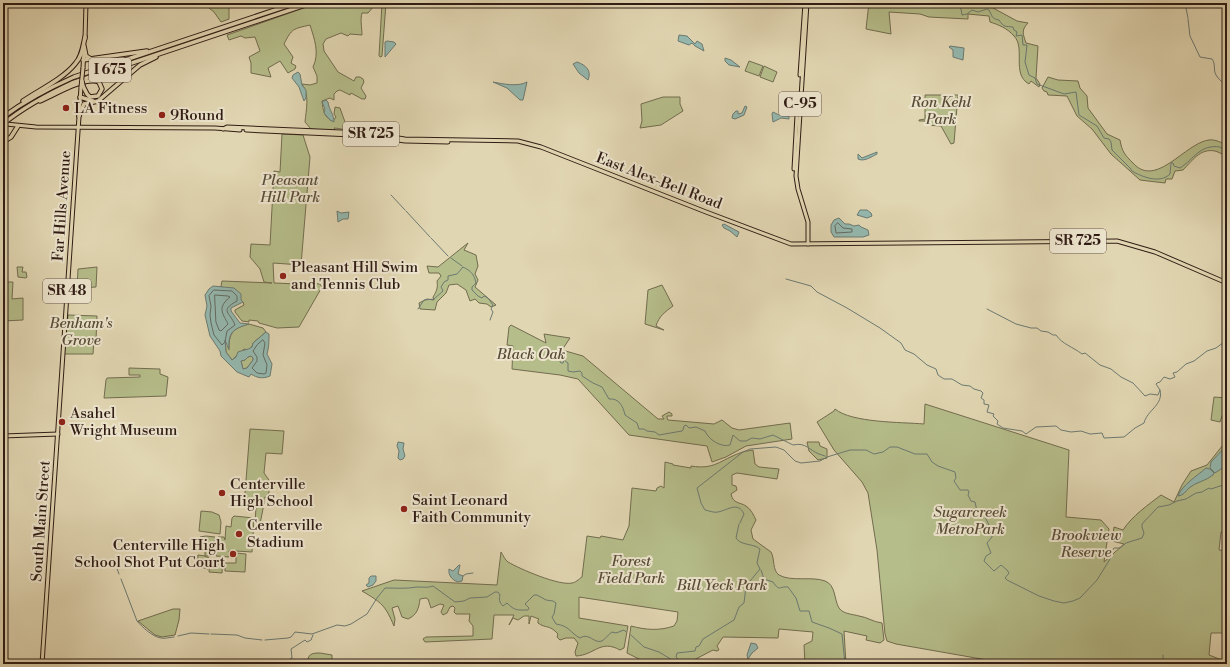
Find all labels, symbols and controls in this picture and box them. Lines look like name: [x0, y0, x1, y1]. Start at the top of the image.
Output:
road number: I 675: [89, 58, 131, 82]
road number: C-95: [779, 92, 821, 116]
park label: Ron Kehl Park: [910, 93, 972, 129]
place label: LA Fitness: [74, 99, 147, 118]
marker: LA Fitness: [61, 103, 71, 113]
place label: 9Round: [170, 106, 224, 125]
marker: 9Round: [157, 110, 167, 120]
road number: SR 725: [343, 122, 399, 146]
street label: East Alex-Bell Road: [593, 148, 725, 214]
street label: Far Hills Avenue: [49, 150, 75, 262]
park label: Pleasant Hill Park: [259, 171, 320, 207]
road number: SR 725: [1050, 229, 1106, 253]
place label: Pleasant Hill Swim and Tennis Club: [291, 258, 418, 294]
marker: Pleasant Hill Swim and Tennis Club: [278, 271, 288, 281]
road number: SR 48: [43, 279, 91, 303]
park label: Benham's Grove: [48, 314, 113, 350]
park label: Black Oak: [496, 345, 566, 364]
place label: Asahel Wright Museum: [69, 404, 178, 440]
marker: Asahel Wright Museum: [57, 417, 67, 427]
street label: South Main Street: [27, 459, 55, 582]
place label: Centerville High School: [230, 475, 314, 511]
marker: Centerville High School: [217, 488, 227, 498]
place label: Saint Leonard Faith Community: [412, 491, 531, 527]
park label: Sugarcreek MetroPark: [933, 503, 1007, 539]
marker: Saint Leonard Faith Community: [399, 504, 409, 514]
place label: Centerville Stadium: [247, 516, 323, 552]
park label: Brookview Reserve: [1050, 526, 1122, 562]
marker: Centerville Stadium: [234, 529, 244, 539]
place label: Centerville High School Shot Put Court: [75, 536, 226, 572]
marker: Centerville High School Shot Put Court: [228, 549, 238, 559]
park label: Forest Field Park: [597, 552, 665, 588]
park label: Bill Yeck Park: [676, 576, 768, 595]

